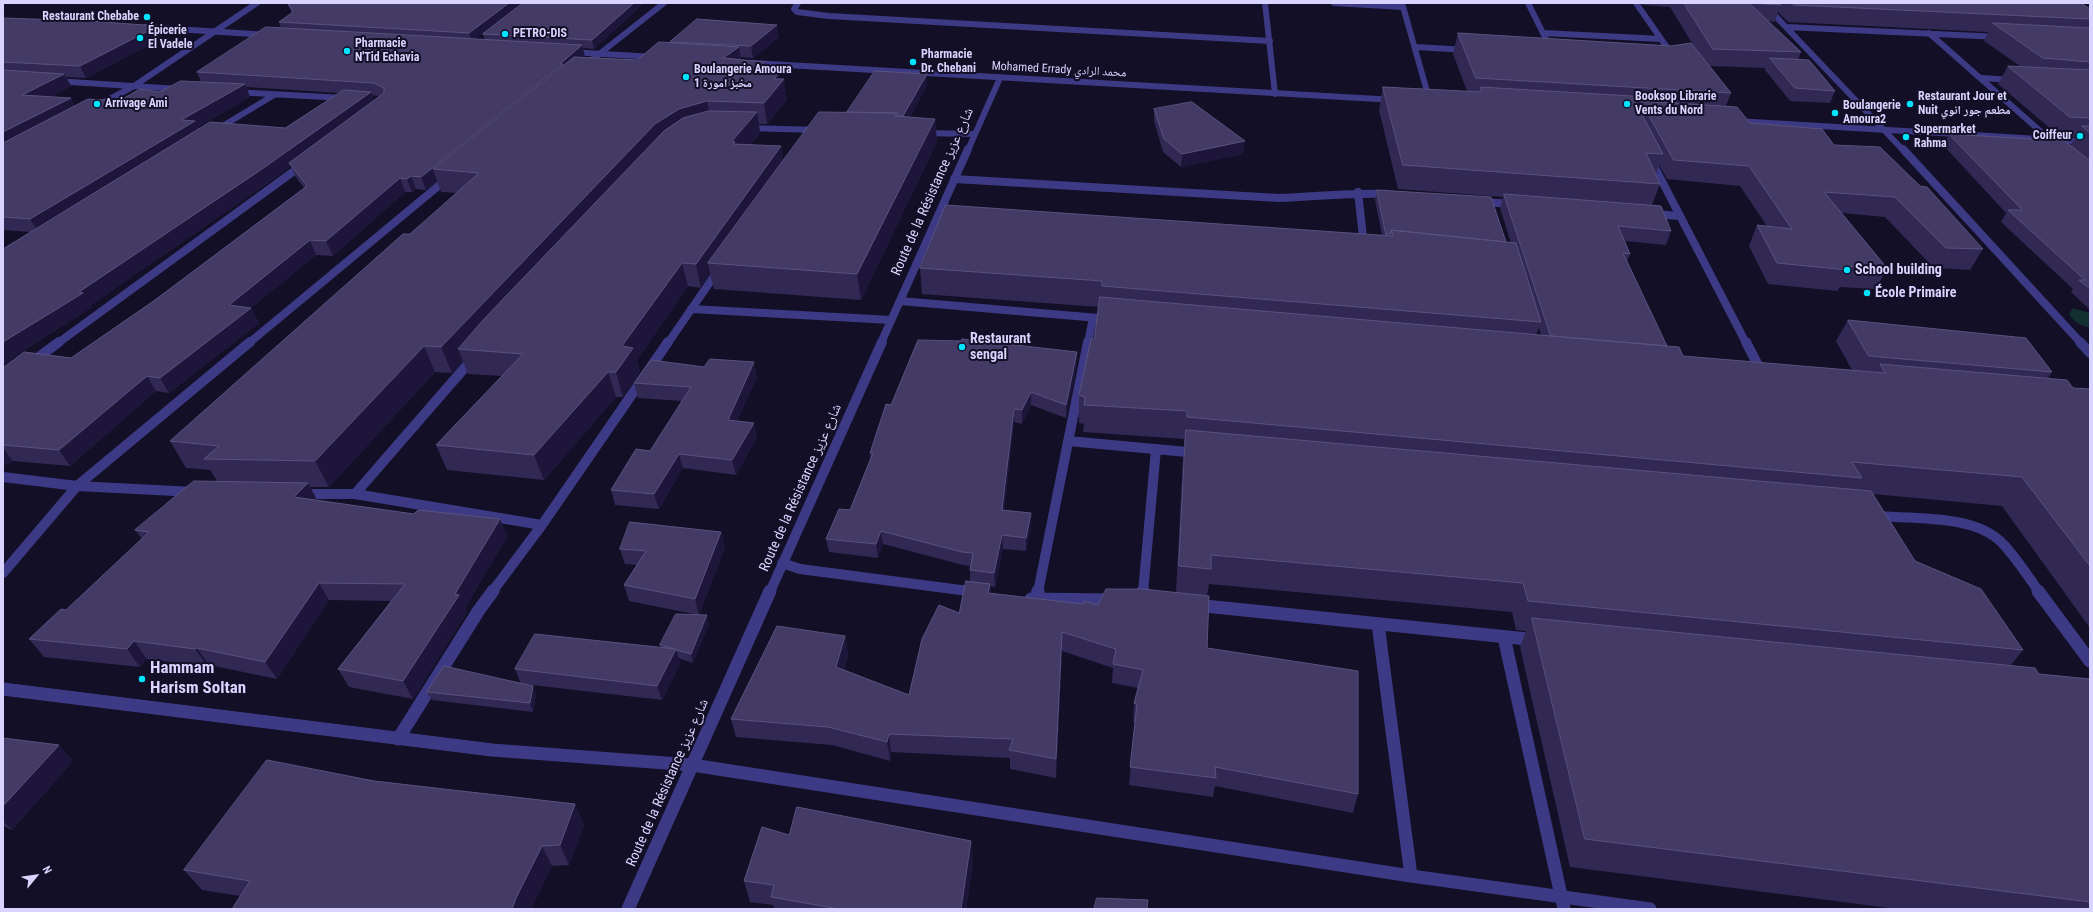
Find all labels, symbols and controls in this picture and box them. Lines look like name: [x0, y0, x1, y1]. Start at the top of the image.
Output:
place label: Restaurant Chebabe: [42, 10, 139, 24]
marker: Restaurant Chebabe: [142, 12, 152, 22]
place label: Épicerie El Vadele: [148, 24, 192, 52]
place label: PETRO-DIS: [513, 27, 567, 41]
marker: PETRO-DIS: [500, 29, 510, 39]
marker: Épicerie El Vadele: [135, 33, 145, 43]
place label: Pharmacie N'Tid Echavia: [355, 37, 419, 65]
marker: Pharmacie N'Tid Echavia: [342, 46, 352, 56]
place label: Pharmacie Dr. Chebani: [921, 48, 976, 76]
marker: Pharmacie Dr. Chebani: [908, 57, 918, 67]
street label: Mohamed Errady محمد الرادي: [991, 59, 1127, 81]
place label: Boulangerie Amoura 1 مخبز امورة: [694, 63, 792, 91]
marker: Boulangerie Amoura 1 مخبز امورة: [681, 72, 691, 82]
place label: Booksop Librarie Vents du Nord: [1635, 90, 1716, 118]
place label: Restaurant Jour et Nuit مطعم جور انوي: [1918, 90, 2011, 118]
place label: Arrivage Ami: [105, 97, 167, 111]
marker: Arrivage Ami: [92, 99, 102, 109]
marker: Booksop Librarie Vents du Nord: [1622, 99, 1632, 109]
place label: Boulangerie Amoura2: [1843, 99, 1901, 127]
marker: Restaurant Jour et Nuit مطعم جور انوي: [1905, 99, 1915, 109]
street label: Route de la Résistance شارع عزيز: [888, 106, 978, 278]
marker: Boulangerie Amoura2: [1830, 108, 1840, 118]
place label: Supermarket Rahma: [1914, 123, 1976, 151]
place label: Coiffeur: [2033, 129, 2072, 143]
marker: Coiffeur: [2075, 131, 2085, 141]
marker: Supermarket Rahma: [1901, 132, 1911, 142]
place label: School building: [1855, 262, 1942, 278]
marker: School building: [1842, 265, 1852, 275]
place label: École Primaire: [1875, 285, 1956, 301]
marker: École Primaire: [1862, 288, 1872, 298]
place label: Restaurant sengal: [970, 331, 1031, 364]
marker: Restaurant sengal: [957, 342, 967, 352]
street label: Route de la Résistance شارع عزيز: [756, 402, 846, 574]
place label: Hammam Harism Soltan: [150, 659, 246, 699]
marker: Hammam Harism Soltan: [137, 674, 147, 684]
street label: Route de la Résistance شارع عزيز: [623, 697, 713, 869]
north arrow: [16, 856, 56, 896]
text: N: [40, 864, 54, 876]

